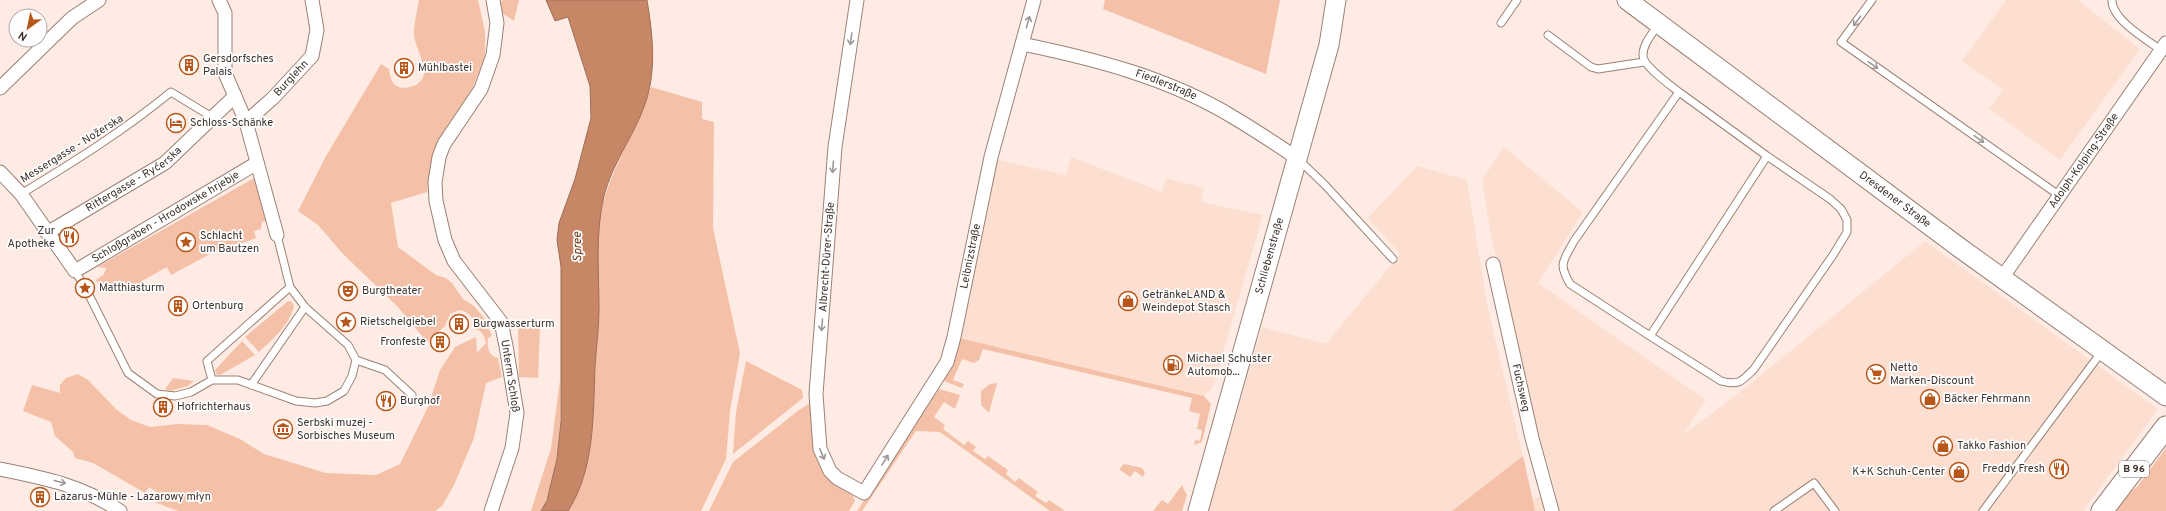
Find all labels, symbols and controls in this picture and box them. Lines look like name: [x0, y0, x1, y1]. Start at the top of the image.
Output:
north arrow: [8, 8, 48, 48]
one-way arrow: [1025, 16, 1032, 29]
one-way arrow: [1852, 16, 1861, 27]
text: N: [16, 28, 30, 44]
one-way arrow: [847, 32, 855, 45]
place label: Gersdorfsches Palais: [203, 52, 274, 79]
building icon: Gersdorfsches Palais: [178, 54, 200, 76]
street label: Burglehn: [271, 57, 312, 100]
building icon: Mühlbastei: [393, 57, 415, 79]
place label: Mühlbastei: [418, 61, 472, 75]
one-way arrow: [1867, 61, 1878, 69]
street label: Fiedlerstraße: [1134, 66, 1199, 103]
street label: Adolph-Kolping-Straße: [2046, 110, 2122, 211]
street label: Messergasse - Nožerska: [18, 112, 126, 186]
hotel icon: Schloss-Schänke: [165, 112, 187, 134]
place label: Schloss-Schänke: [190, 116, 273, 130]
one-way arrow: [1973, 135, 1984, 143]
street label: Rittergasse - Ryćerska: [83, 144, 185, 215]
one-way arrow: [830, 160, 837, 173]
street label: Schloßgraben - Hrodowske hrjebje: [90, 168, 242, 266]
street label: Dresdener Straße: [1856, 168, 1934, 231]
street label: Albrecht-Dürer-Straße: [816, 202, 838, 312]
street label: Schliebenstraße: [1252, 216, 1287, 296]
street label: Leibnizstraße: [957, 222, 984, 290]
place label: Zur Apotheke: [7, 224, 56, 251]
restaurant icon: Zur Apotheke: [58, 226, 80, 248]
place label: Schlacht um Bautzen: [200, 229, 259, 256]
place icon: Schlacht um Bautzen: [175, 231, 197, 253]
water label: Spree: [570, 231, 586, 262]
place icon: Matthiasturm: [74, 277, 96, 299]
theatre icon: Burgtheater: [337, 280, 359, 302]
place label: Matthiasturm: [99, 281, 165, 295]
place label: Burgtheater: [362, 284, 423, 298]
place label: GetränkeLAND & Weindepot Stasch: [1142, 288, 1231, 315]
shop icon: GetränkeLAND & Weindepot Stasch: [1117, 290, 1139, 312]
building icon: Ortenburg: [167, 295, 189, 317]
place label: Ortenburg: [192, 299, 243, 313]
place icon: Rietschelgiebel: [335, 311, 357, 333]
building icon: Burgwasserturm: [448, 313, 470, 335]
place label: Rietschelgiebel: [360, 315, 436, 329]
place label: Burgwasserturm: [473, 317, 555, 331]
one-way arrow: [818, 318, 825, 331]
building icon: Fronfeste: [429, 331, 451, 353]
place label: Fronfeste: [380, 335, 426, 349]
street label: Unterm Schloß: [497, 339, 523, 413]
place label: Michael Schuster Automob...: [1187, 352, 1272, 379]
fuel station icon: Michael Schuster Automob...: [1162, 354, 1184, 376]
place label: Netto Marken-Discount: [1890, 361, 1974, 388]
street label: Fuchsweg: [1509, 363, 1533, 413]
supermarket icon: Netto Marken-Discount: [1865, 363, 1887, 385]
shop icon: Bäcker Fehrmann: [1919, 388, 1941, 410]
restaurant icon: Burghof: [375, 390, 397, 412]
place label: Bäcker Fehrmann: [1944, 392, 2031, 406]
place label: Burghof: [400, 394, 440, 408]
building icon: Hofrichterhaus: [152, 396, 174, 418]
place label: Hofrichterhaus: [177, 400, 251, 414]
place label: Serbski muzej - Sorbisches Museum: [297, 416, 395, 443]
museum icon: Serbski muzej - Sorbisches Museum: [272, 418, 294, 440]
shop icon: Takko Fashion: [1932, 435, 1954, 457]
place label: Takko Fashion: [1957, 439, 2026, 453]
one-way arrow: [819, 448, 827, 460]
one-way arrow: [882, 454, 890, 466]
restaurant icon: Freddy Fresh: [2048, 458, 2070, 480]
shop icon: K+K Schuh-Center: [1948, 461, 1970, 483]
road number: B 96: [2119, 461, 2149, 477]
place label: Freddy Fresh: [1982, 462, 2045, 476]
place label: K+K Schuh-Center: [1852, 465, 1946, 479]
one-way arrow: [53, 479, 66, 486]
building icon: Lazarus-Mühle - Lazarowy młyn: [29, 486, 51, 508]
place label: Lazarus-Mühle - Lazarowy młyn: [54, 490, 211, 504]

